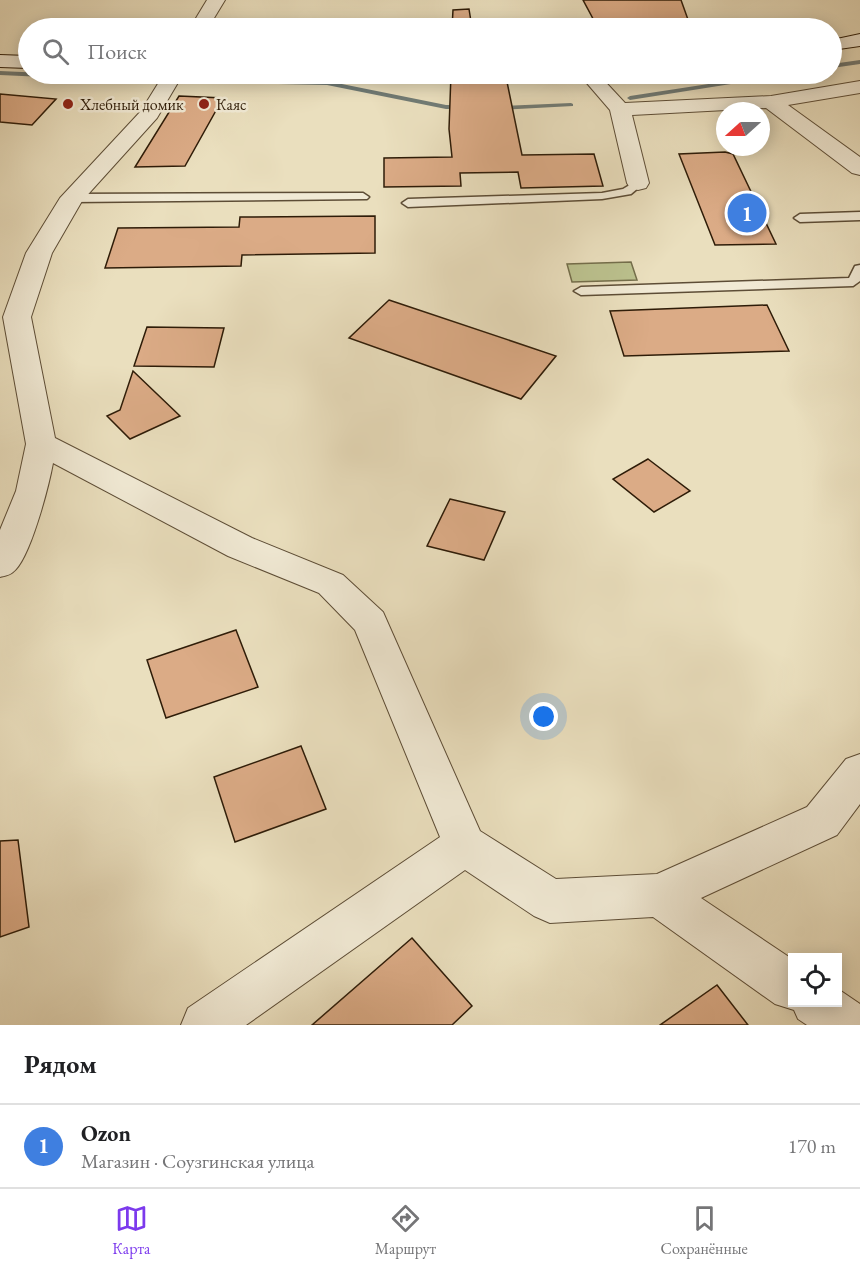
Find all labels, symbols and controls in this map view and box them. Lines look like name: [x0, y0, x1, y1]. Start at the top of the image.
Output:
search box: [18, 18, 842, 84]
icon: search: [39, 35, 72, 68]
text: Поиск: [87, 37, 147, 66]
place label: Хлебный домик: [79, 94, 184, 115]
place label: Каяс: [216, 94, 247, 115]
marker: Хлебный домик: [61, 97, 75, 111]
marker: Каяс: [197, 97, 211, 111]
north arrow: [716, 102, 770, 156]
pin: 1: [728, 190, 766, 236]
your location: [529, 702, 558, 731]
map controls: [788, 953, 842, 1007]
button: locate: [788, 953, 842, 1007]
text: Рядом: [24, 1047, 97, 1081]
text: Ozon: [81, 1119, 131, 1148]
text: 1: [38, 1133, 49, 1159]
text: 170 m: [788, 1133, 836, 1159]
text: Магазин · Соузгинская улица: [81, 1148, 315, 1174]
tab: Карта: [112, 1202, 150, 1259]
tab: Маршрут: [375, 1202, 436, 1259]
tab: Сохранённые: [661, 1202, 748, 1259]

